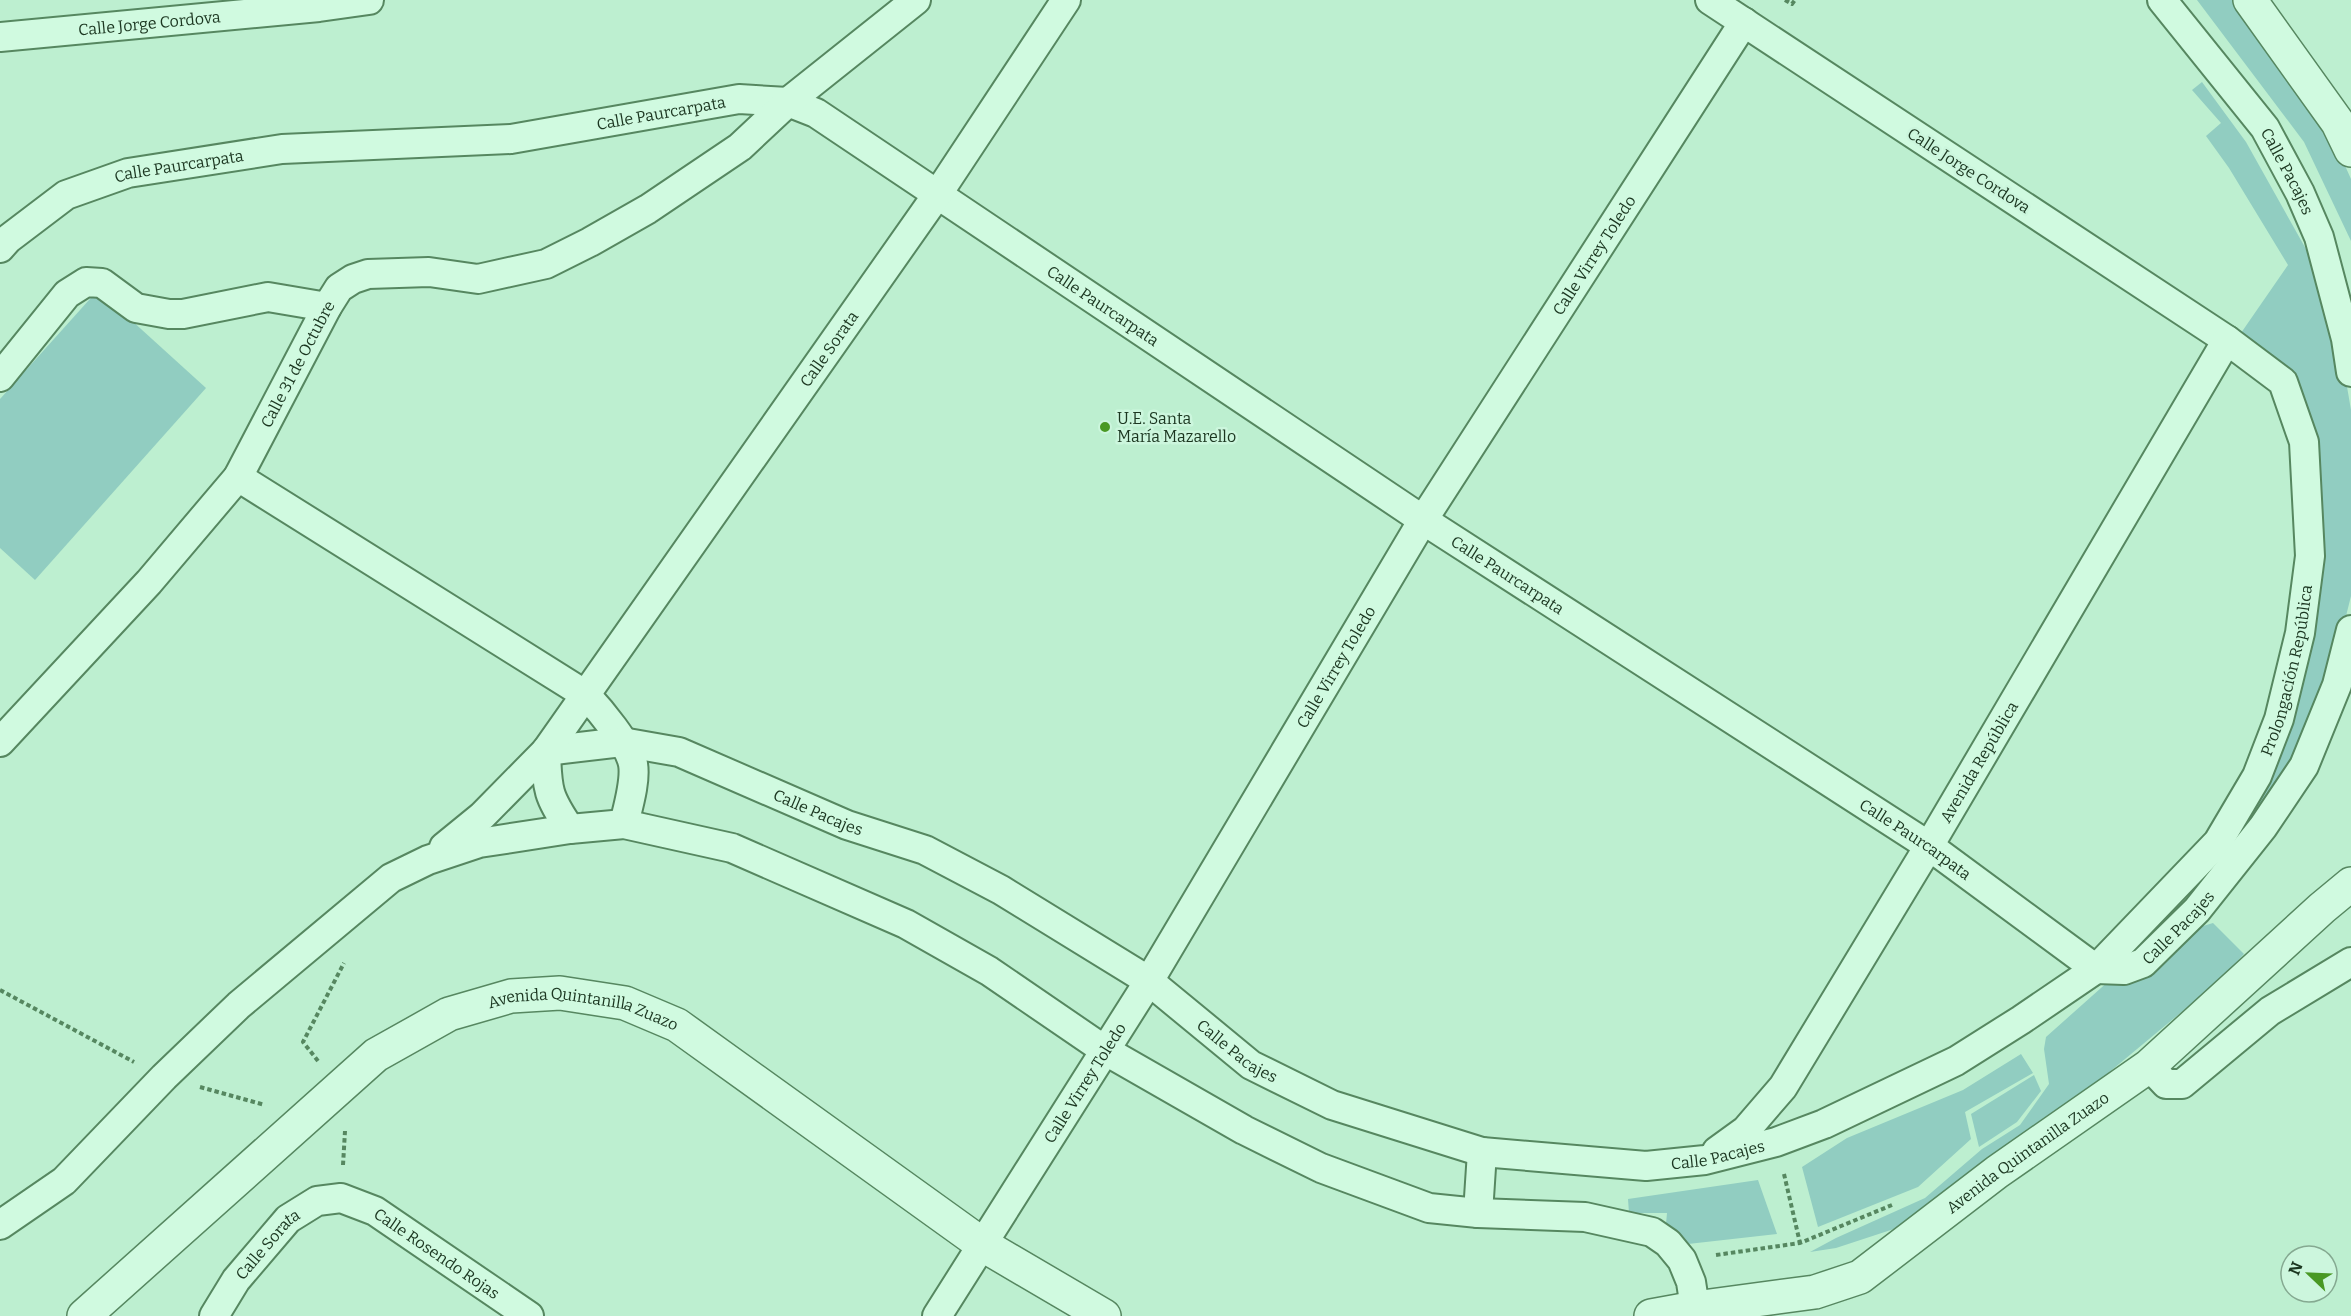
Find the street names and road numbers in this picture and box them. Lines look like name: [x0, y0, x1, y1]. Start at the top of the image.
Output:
street label: Calle Jorge Cordova: [77, 7, 222, 40]
street label: Calle Paurcarpata: [595, 92, 727, 134]
street label: Calle Jorge Cordova: [1904, 124, 2034, 217]
street label: Calle Pacajes: [2257, 125, 2317, 218]
street label: Calle Paurcarpata: [112, 146, 245, 187]
street label: Calle Virrey Toledo: [1549, 192, 1640, 319]
street label: Calle Paurcarpata: [1043, 262, 1163, 350]
street label: Calle 31 de Octubre: [257, 297, 339, 431]
street label: Calle Sorata: [796, 307, 863, 391]
street label: Calle Paurcarpata: [1447, 532, 1568, 619]
street label: Prolongación República: [2257, 583, 2316, 759]
street label: Calle Virrey Toledo: [1293, 603, 1380, 731]
street label: Avenida República: [1936, 698, 2022, 826]
street label: Calle Pacajes: [770, 785, 865, 839]
street label: Calle Paurcarpata: [1856, 795, 1975, 884]
street label: Calle Pacajes: [2138, 887, 2218, 969]
street label: Avenida Quintanilla Zuazo: [486, 984, 681, 1034]
street label: Calle Pacajes: [1193, 1016, 1280, 1087]
street label: Calle Virrey Toledo: [1040, 1019, 1130, 1147]
street label: Avenida Quintanilla Zuazo: [1943, 1088, 2113, 1217]
street label: Calle Pacajes: [1670, 1136, 1767, 1173]
street label: Calle Rosendo Rojas: [370, 1204, 503, 1303]
street label: Calle Sorata: [232, 1205, 304, 1284]

